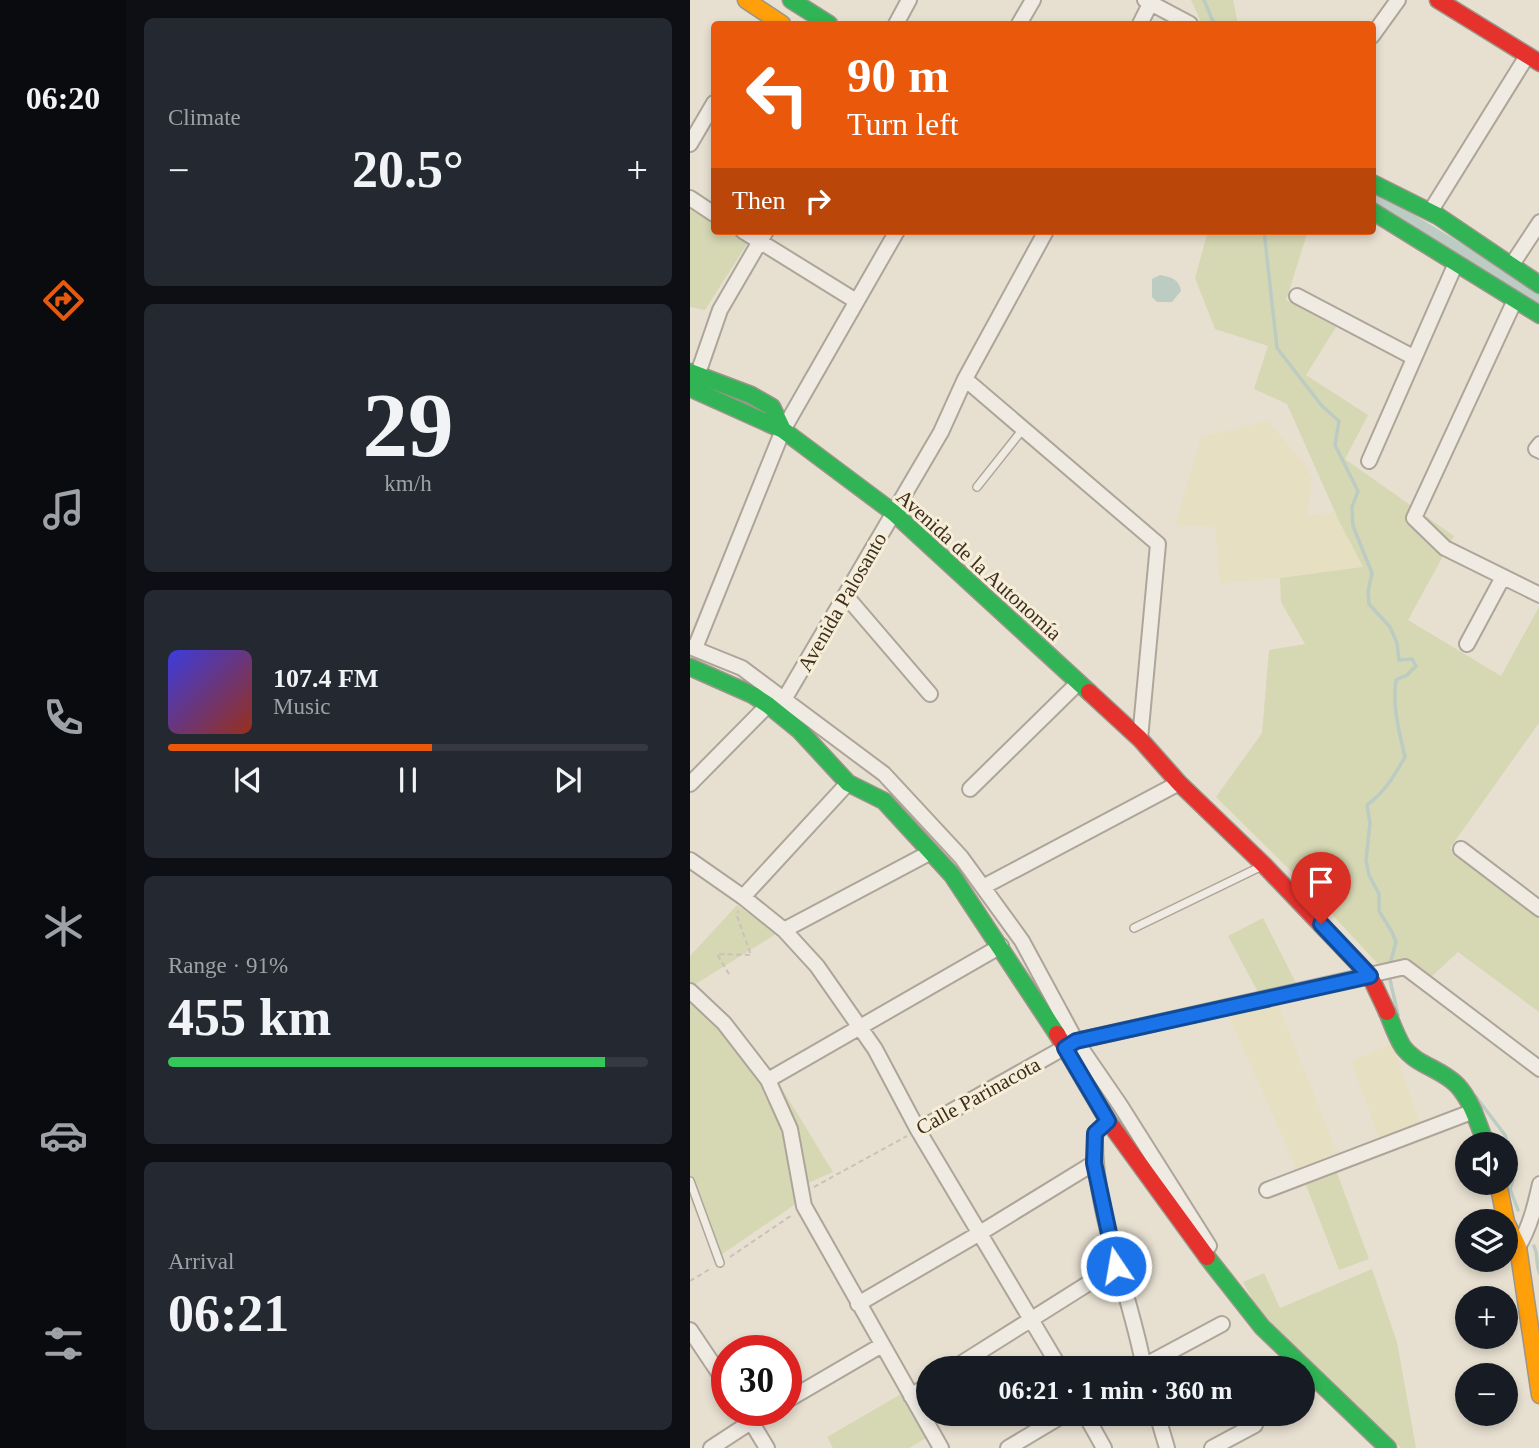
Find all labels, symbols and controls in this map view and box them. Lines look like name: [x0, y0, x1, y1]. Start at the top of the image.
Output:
text: 90 m: [847, 48, 949, 103]
icon: left: [732, 49, 823, 140]
text: 06:20: [26, 80, 100, 116]
text: Climate: [168, 105, 241, 130]
text: Turn left: [847, 106, 959, 142]
text: 20.5°: [352, 141, 464, 198]
text: −: [168, 149, 189, 191]
text: +: [627, 149, 648, 191]
icon: right: [799, 182, 837, 220]
text: Then: [732, 186, 785, 215]
icon: directions: [39, 276, 88, 325]
text: 29: [363, 375, 454, 476]
text: km/h: [384, 471, 432, 496]
icon: music: [39, 485, 88, 534]
street label: Avenida de la Autonomía: [892, 485, 1067, 646]
street label: Avenida Palosanto: [792, 528, 892, 676]
text: 107.4 FM: [273, 664, 378, 693]
icon: phone: [39, 693, 88, 742]
text: Music: [273, 694, 331, 719]
icon: previous: [229, 761, 267, 799]
icon: pause: [389, 761, 427, 799]
icon: next: [549, 761, 587, 799]
pin: [1291, 852, 1351, 924]
icon: arrive: [1302, 863, 1340, 901]
icon: climate: [39, 902, 88, 951]
text: Range · 91%: [168, 953, 288, 978]
text: 455 km: [168, 989, 331, 1046]
street label: Calle Parinacota: [912, 1052, 1045, 1140]
icon: car: [39, 1111, 88, 1160]
map controls: [1455, 1132, 1518, 1426]
button: sound: [1455, 1132, 1518, 1195]
button: layers: [1455, 1209, 1518, 1272]
position arrow: [1079, 1229, 1153, 1303]
text: Arrival: [168, 1249, 234, 1274]
text: 06:21: [168, 1285, 289, 1342]
button: +: [1455, 1286, 1518, 1349]
icon: filters: [39, 1319, 88, 1368]
speed limit sign: 30: [711, 1335, 802, 1426]
button: −: [1455, 1363, 1518, 1426]
text: 06:21 · 1 min · 360 m: [999, 1376, 1233, 1405]

